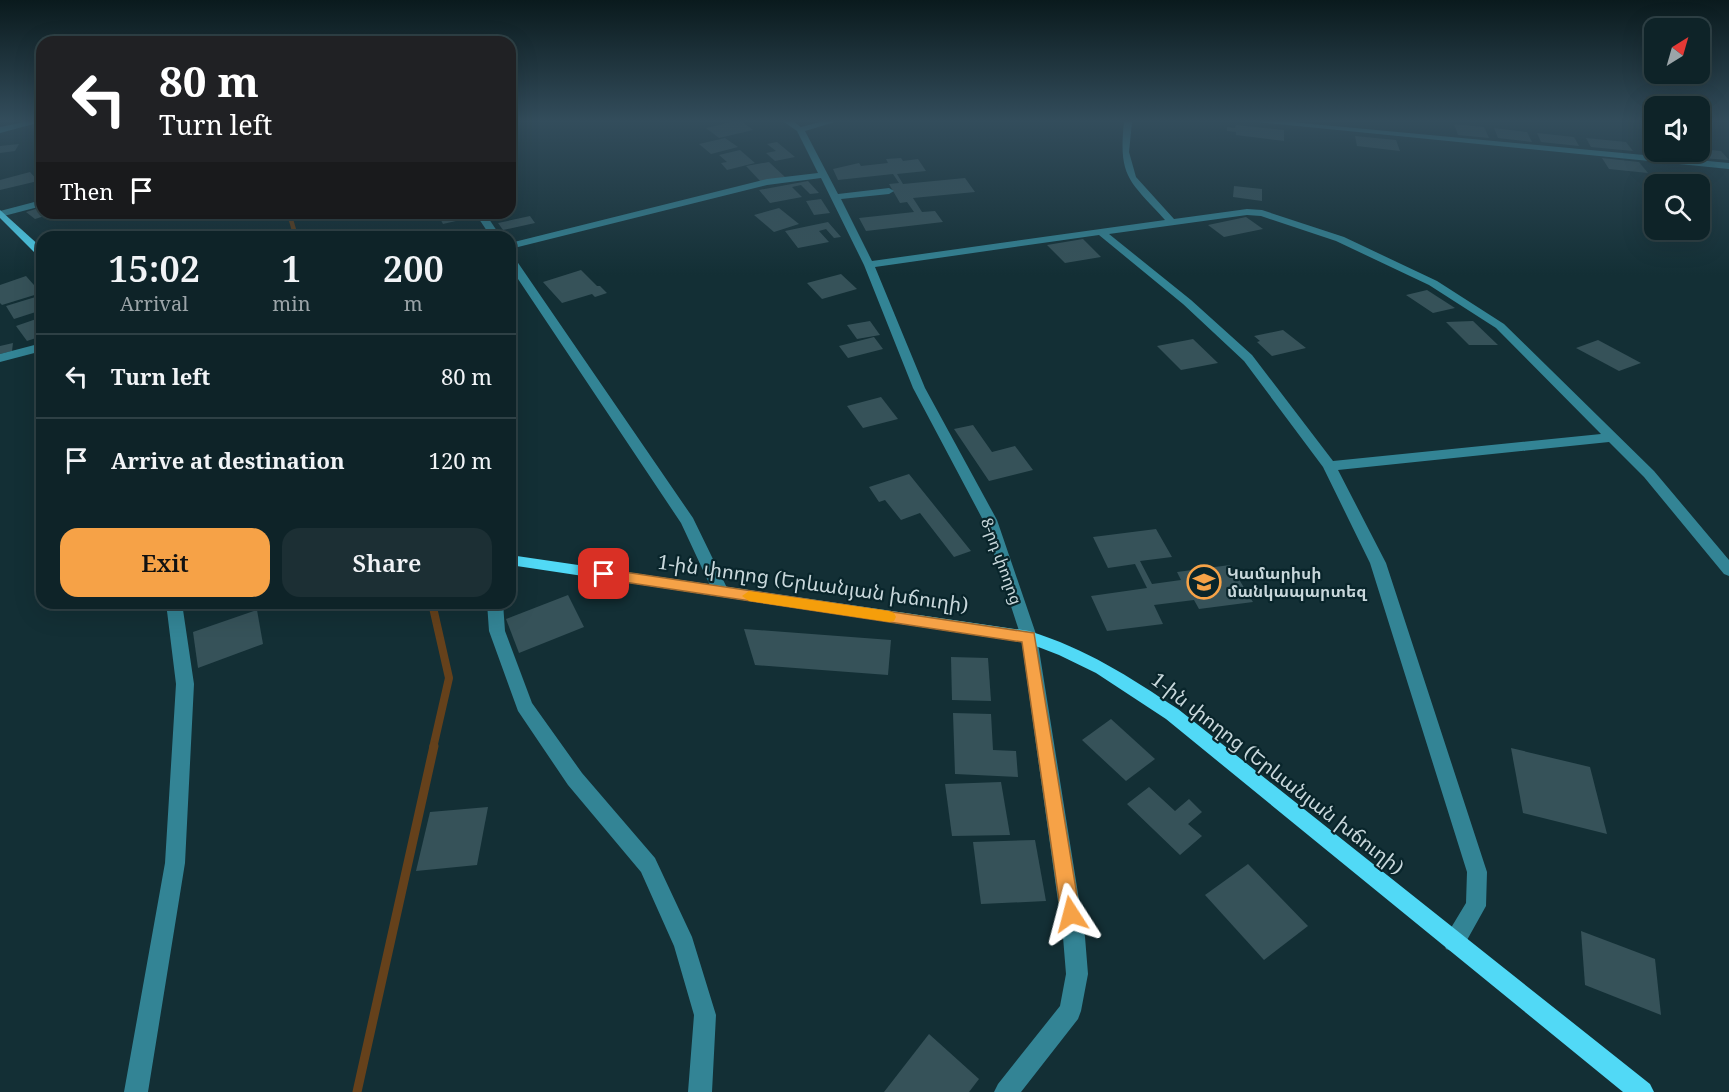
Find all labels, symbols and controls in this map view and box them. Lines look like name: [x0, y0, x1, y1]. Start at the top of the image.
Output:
north arrow: [1644, 18, 1710, 84]
map controls: [1644, 18, 1710, 240]
text: 80 m: [159, 52, 259, 109]
icon: left: [60, 60, 138, 138]
button: sound: [1644, 96, 1710, 162]
text: Turn left: [159, 106, 272, 143]
icon: arrive: [125, 174, 158, 207]
button: search: [1644, 174, 1710, 240]
text: Then: [60, 176, 113, 206]
text: 15:02: [108, 244, 200, 293]
text: 1: [281, 244, 302, 293]
text: 200: [383, 244, 444, 293]
text: Arrival: [120, 290, 188, 317]
text: min: [272, 290, 311, 317]
text: m: [404, 290, 423, 317]
icon: left: [60, 360, 93, 393]
text: Turn left: [111, 361, 210, 391]
text: 80 m: [441, 361, 492, 391]
icon: arrive: [60, 444, 93, 477]
text: Arrive at destination: [111, 445, 345, 475]
text: 120 m: [429, 445, 492, 475]
street label: 8-րդ փողոց: [976, 515, 1028, 607]
button: Exit: [60, 528, 270, 597]
button: Share: [282, 528, 492, 597]
pin: [578, 548, 629, 599]
street label: 1-ին փողոց (Երևանյան խճուղի): [656, 548, 970, 618]
icon: arrive: [587, 557, 620, 590]
place label: Կամարիսի մանկապարտեզ: [1227, 562, 1367, 602]
school or university icon: Կամարիսի մանկապարտեզ: [1186, 564, 1222, 600]
street label: 1-ին փողոց (Երևանյան խճուղի): [1146, 666, 1410, 880]
position arrow: [1039, 882, 1103, 946]

